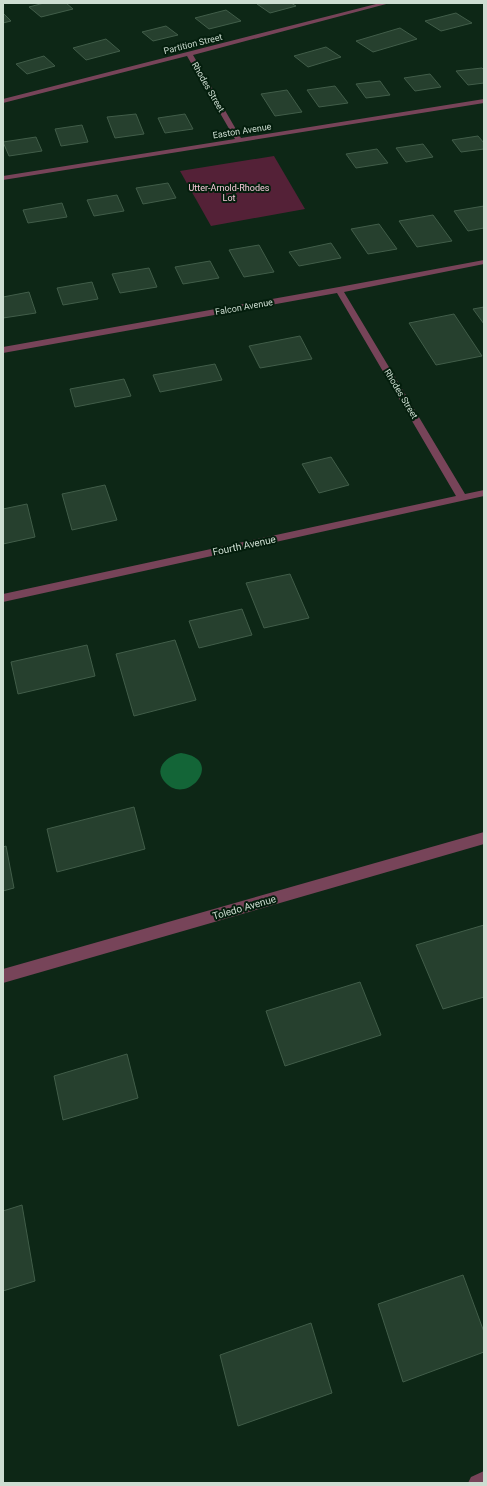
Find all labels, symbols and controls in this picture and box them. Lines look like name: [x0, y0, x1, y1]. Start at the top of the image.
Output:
street label: Partition Street: [163, 32, 223, 56]
street label: Rhodes Street: [190, 60, 226, 114]
street label: Easton Avenue: [212, 121, 272, 141]
park label: Utter-Arnold-Rhodes Lot: [189, 183, 270, 203]
street label: Falcon Avenue: [214, 297, 274, 317]
street label: Rhodes Street: [382, 367, 420, 421]
street label: Fourth Avenue: [212, 533, 277, 558]
street label: Toledo Avenue: [211, 893, 277, 922]

